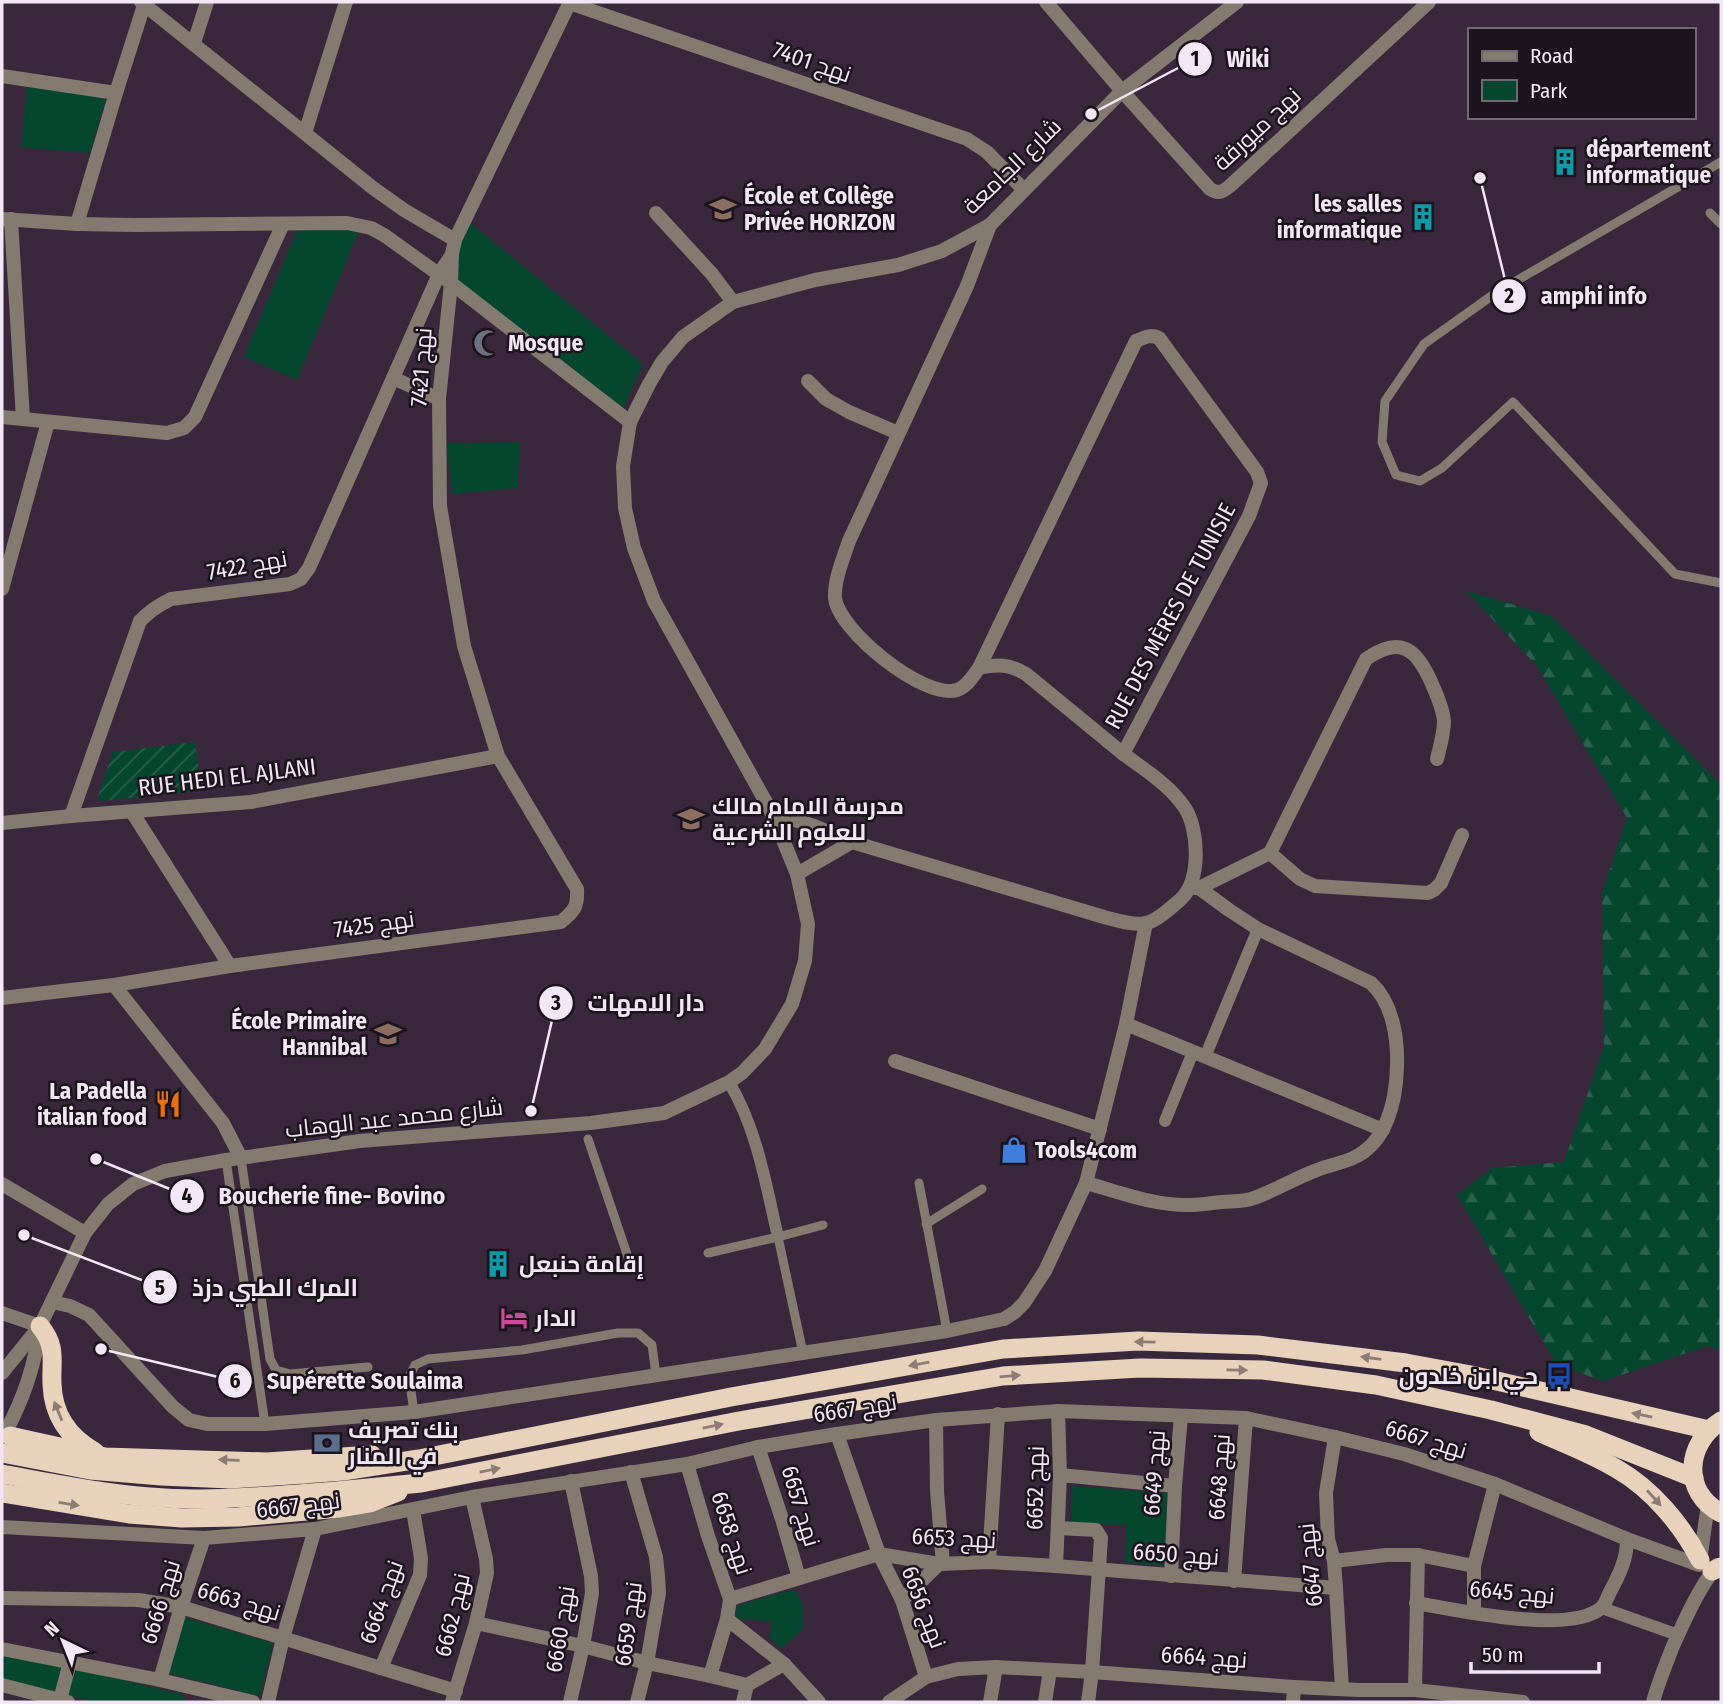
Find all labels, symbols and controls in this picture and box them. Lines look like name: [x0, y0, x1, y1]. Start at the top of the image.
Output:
legend: [1468, 28, 1695, 119]
street label: نهج 7401: [768, 36, 855, 90]
callout: Wiki: [1178, 36, 1284, 81]
text: Road: [1530, 43, 1574, 69]
text: Wiki: [1226, 45, 1270, 73]
text: 1: [1191, 46, 1199, 72]
text: Park: [1530, 78, 1568, 104]
street label: نهج ميورقة: [1207, 81, 1308, 178]
street label: شارع الجامعة: [957, 112, 1068, 221]
place label: département informatique: [1586, 135, 1712, 189]
building icon: département informatique: [1550, 147, 1580, 177]
place label: École et Collège Privée HORIZON: [744, 181, 896, 236]
place label: les salles informatique: [1277, 190, 1402, 244]
school or university icon: École et Collège Privée HORIZON: [708, 194, 738, 224]
building icon: les salles informatique: [1408, 202, 1438, 232]
callout: amphi info: [1492, 273, 1661, 318]
text: amphi info: [1541, 282, 1647, 310]
text: 2: [1503, 283, 1514, 309]
street label: نهج 7421: [404, 327, 440, 408]
mosque icon: Mosque: [472, 328, 502, 358]
place label: Mosque: [508, 329, 583, 357]
street label: RUE DES MÈRES DE TUNISIE: [1098, 498, 1241, 734]
street label: نهج 7422: [205, 544, 290, 588]
street label: RUE HEDI EL AJLANI: [137, 752, 317, 802]
place label: مدرسة الامام مالك للعلوم الشرعية: [712, 792, 904, 848]
school or university icon: مدرسة الامام مالك للعلوم الشرعية: [676, 804, 706, 834]
street label: نهج 7425: [332, 904, 416, 945]
callout: دار الامهات: [538, 980, 718, 1025]
text: دار الامهات: [588, 989, 704, 1017]
text: 3: [550, 990, 561, 1016]
place label: École Primaire Hannibal: [231, 1006, 368, 1061]
school or university icon: École Primaire Hannibal: [373, 1019, 403, 1049]
place label: La Padella italian food: [37, 1077, 147, 1131]
restaurant icon: La Padella italian food: [153, 1089, 183, 1119]
street label: شارع محمد عبد الوهاب: [284, 1093, 505, 1145]
shop icon: Tools4com: [999, 1135, 1029, 1165]
place label: Tools4com: [1035, 1136, 1137, 1164]
callout: Boucherie fine- Bovino: [169, 1173, 459, 1218]
text: Boucherie fine- Bovino: [219, 1182, 446, 1210]
text: 4: [182, 1183, 193, 1209]
building icon: إقامة حنبعل: [483, 1249, 513, 1279]
place label: إقامة حنبعل: [519, 1250, 644, 1279]
callout: المرك الطبي دزذ: [143, 1265, 372, 1310]
text: المرك الطبي دزذ: [192, 1274, 358, 1307]
text: 5: [155, 1275, 165, 1301]
hotel icon: الدار: [499, 1303, 529, 1333]
place label: الدار: [534, 1304, 577, 1332]
one-way arrow: [1134, 1336, 1156, 1347]
one-way arrow: [1360, 1353, 1382, 1364]
callout: Supérette Soulaima: [218, 1358, 477, 1403]
one-way arrow: [908, 1359, 930, 1370]
bus stop icon: حي ابن خلدون: [1544, 1361, 1574, 1391]
place label: حي ابن خلدون: [1399, 1362, 1538, 1395]
one-way arrow: [1227, 1364, 1249, 1376]
text: Supérette Soulaima: [267, 1367, 463, 1395]
text: 6: [230, 1368, 241, 1394]
one-way arrow: [999, 1370, 1021, 1381]
street label: نهج 6667: [811, 1388, 899, 1430]
one-way arrow: [52, 1400, 63, 1421]
one-way arrow: [1631, 1409, 1653, 1420]
street label: نهج 6667: [1381, 1413, 1470, 1467]
place label: بنك تصريف في المنار: [347, 1416, 459, 1475]
one-way arrow: [702, 1420, 724, 1431]
bank icon: بنك تصريف في المنار: [312, 1428, 342, 1458]
street label: نهج 6649: [1137, 1429, 1173, 1517]
street label: نهج 6648: [1202, 1433, 1238, 1521]
street label: نهج 6652: [1020, 1446, 1052, 1530]
one-way arrow: [217, 1455, 239, 1466]
street label: نهج 6657: [774, 1462, 827, 1550]
one-way arrow: [479, 1464, 501, 1475]
street label: نهج 6667: [254, 1486, 342, 1526]
street label: نهج 6658: [704, 1488, 759, 1579]
one-way arrow: [1645, 1489, 1661, 1506]
one-way arrow: [58, 1499, 80, 1510]
street label: نهج 6653: [911, 1522, 997, 1556]
street label: نهج 6647: [1292, 1522, 1330, 1608]
street label: نهج 6650: [1132, 1537, 1220, 1573]
street label: نهج 6666: [134, 1556, 188, 1648]
street label: نهج 6664: [353, 1557, 411, 1648]
street label: نهج 6656: [894, 1562, 952, 1653]
street label: نهج 6662: [428, 1570, 478, 1660]
street label: نهج 6645: [1468, 1574, 1556, 1612]
street label: نهج 6663: [193, 1575, 284, 1629]
street label: نهج 6659: [608, 1580, 650, 1668]
street label: نهج 6660: [539, 1584, 583, 1675]
north arrow: [28, 1606, 98, 1676]
text: N: [40, 1617, 64, 1641]
scale bar: [1471, 1630, 1599, 1674]
street label: نهج 6664: [1160, 1640, 1248, 1676]
text: 50 m: [1482, 1642, 1524, 1668]

